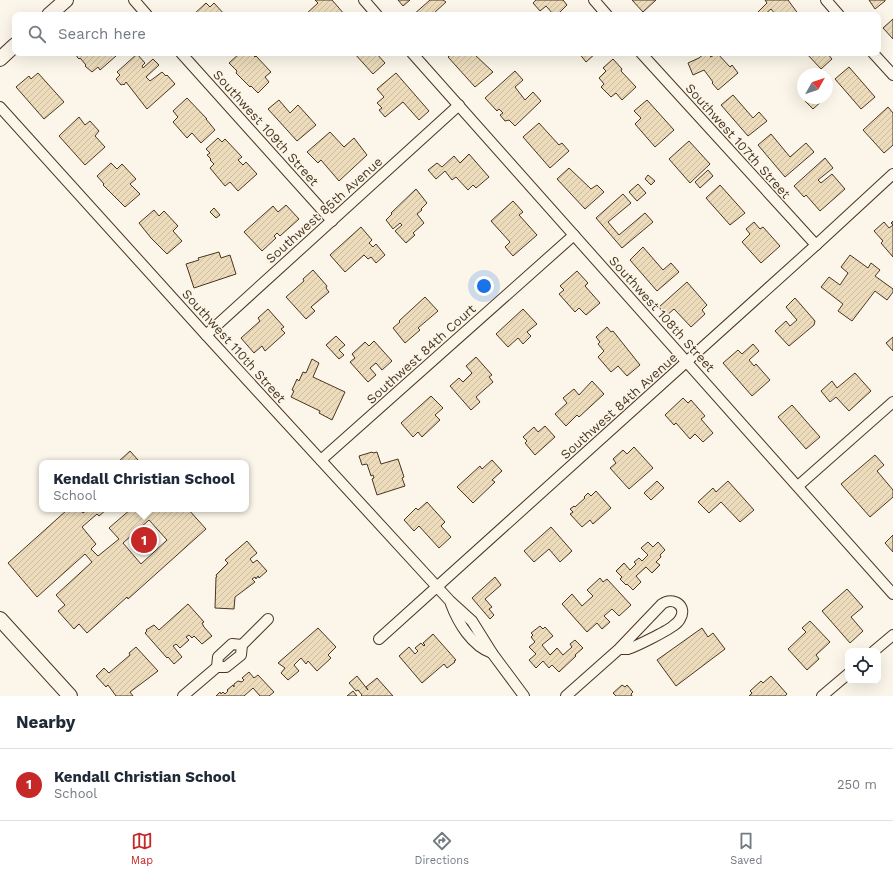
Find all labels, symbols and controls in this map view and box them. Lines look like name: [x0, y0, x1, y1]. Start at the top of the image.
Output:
search box: [12, 12, 881, 56]
icon: search: [26, 23, 48, 45]
text: Search here: [58, 25, 146, 43]
street label: Southwest 109th Street: [210, 67, 322, 189]
north arrow: [797, 68, 833, 104]
street label: Southwest 107th Street: [682, 80, 794, 202]
street label: Southwest 85th Avenue: [263, 154, 385, 266]
street label: Southwest 108th Street: [606, 253, 718, 375]
your location: [474, 276, 494, 296]
street label: Southwest 110th Street: [179, 286, 289, 406]
street label: Southwest 84th Court: [363, 301, 479, 407]
street label: Southwest 84th Avenue: [558, 350, 680, 462]
popup: [39, 460, 249, 512]
text: Kendall Christian School: [53, 470, 235, 488]
text: School: [53, 488, 96, 503]
pin: 1: [131, 525, 157, 555]
map controls: [845, 648, 881, 684]
button: locate: [845, 648, 881, 684]
text: Nearby: [16, 712, 75, 732]
text: Kendall Christian School: [54, 768, 236, 786]
text: 1: [26, 777, 32, 792]
text: 250 m: [837, 777, 877, 792]
text: School: [54, 786, 97, 801]
tab: Map: [131, 830, 153, 867]
tab: Directions: [415, 830, 469, 867]
tab: Saved: [730, 830, 762, 867]

